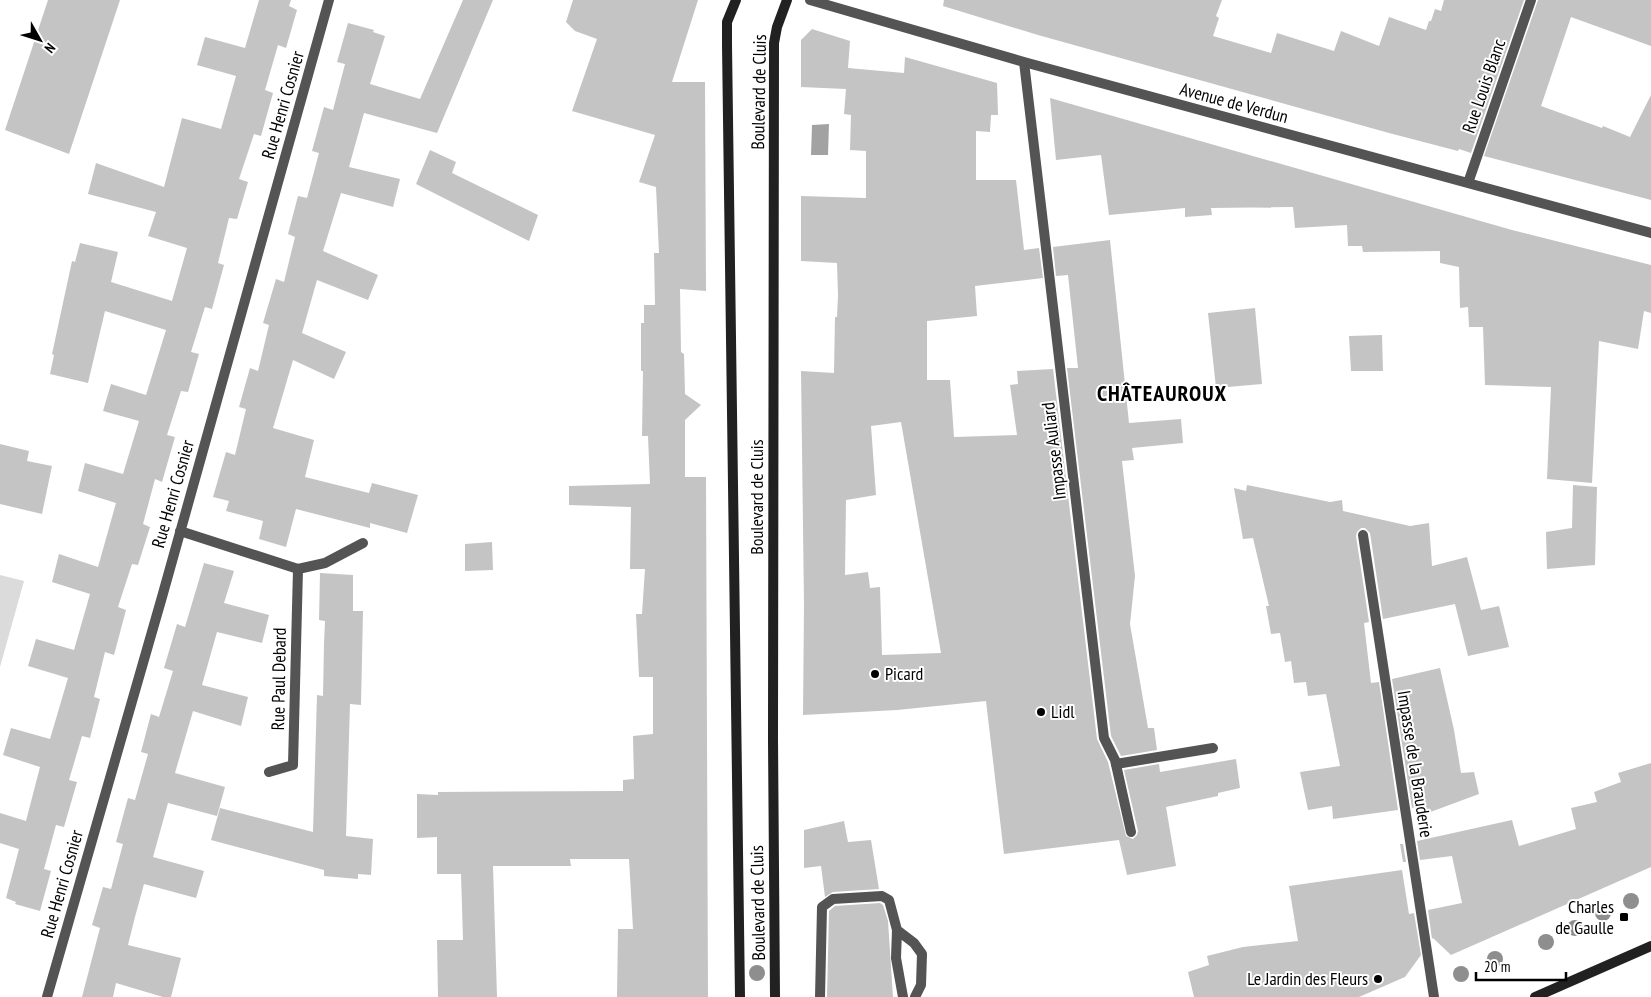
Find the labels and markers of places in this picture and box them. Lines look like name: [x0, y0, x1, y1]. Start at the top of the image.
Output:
place label: Picard: [885, 662, 923, 685]
marker: Picard: [869, 668, 881, 680]
place label: Lidl: [1051, 700, 1075, 723]
marker: Lidl: [1035, 706, 1047, 718]
place label: Charles de Gaulle: [1555, 895, 1614, 939]
marker: Charles de Gaulle: [1618, 911, 1630, 923]
place label: Le Jardin des Fleurs: [1247, 967, 1368, 990]
marker: Le Jardin des Fleurs: [1372, 973, 1384, 985]

